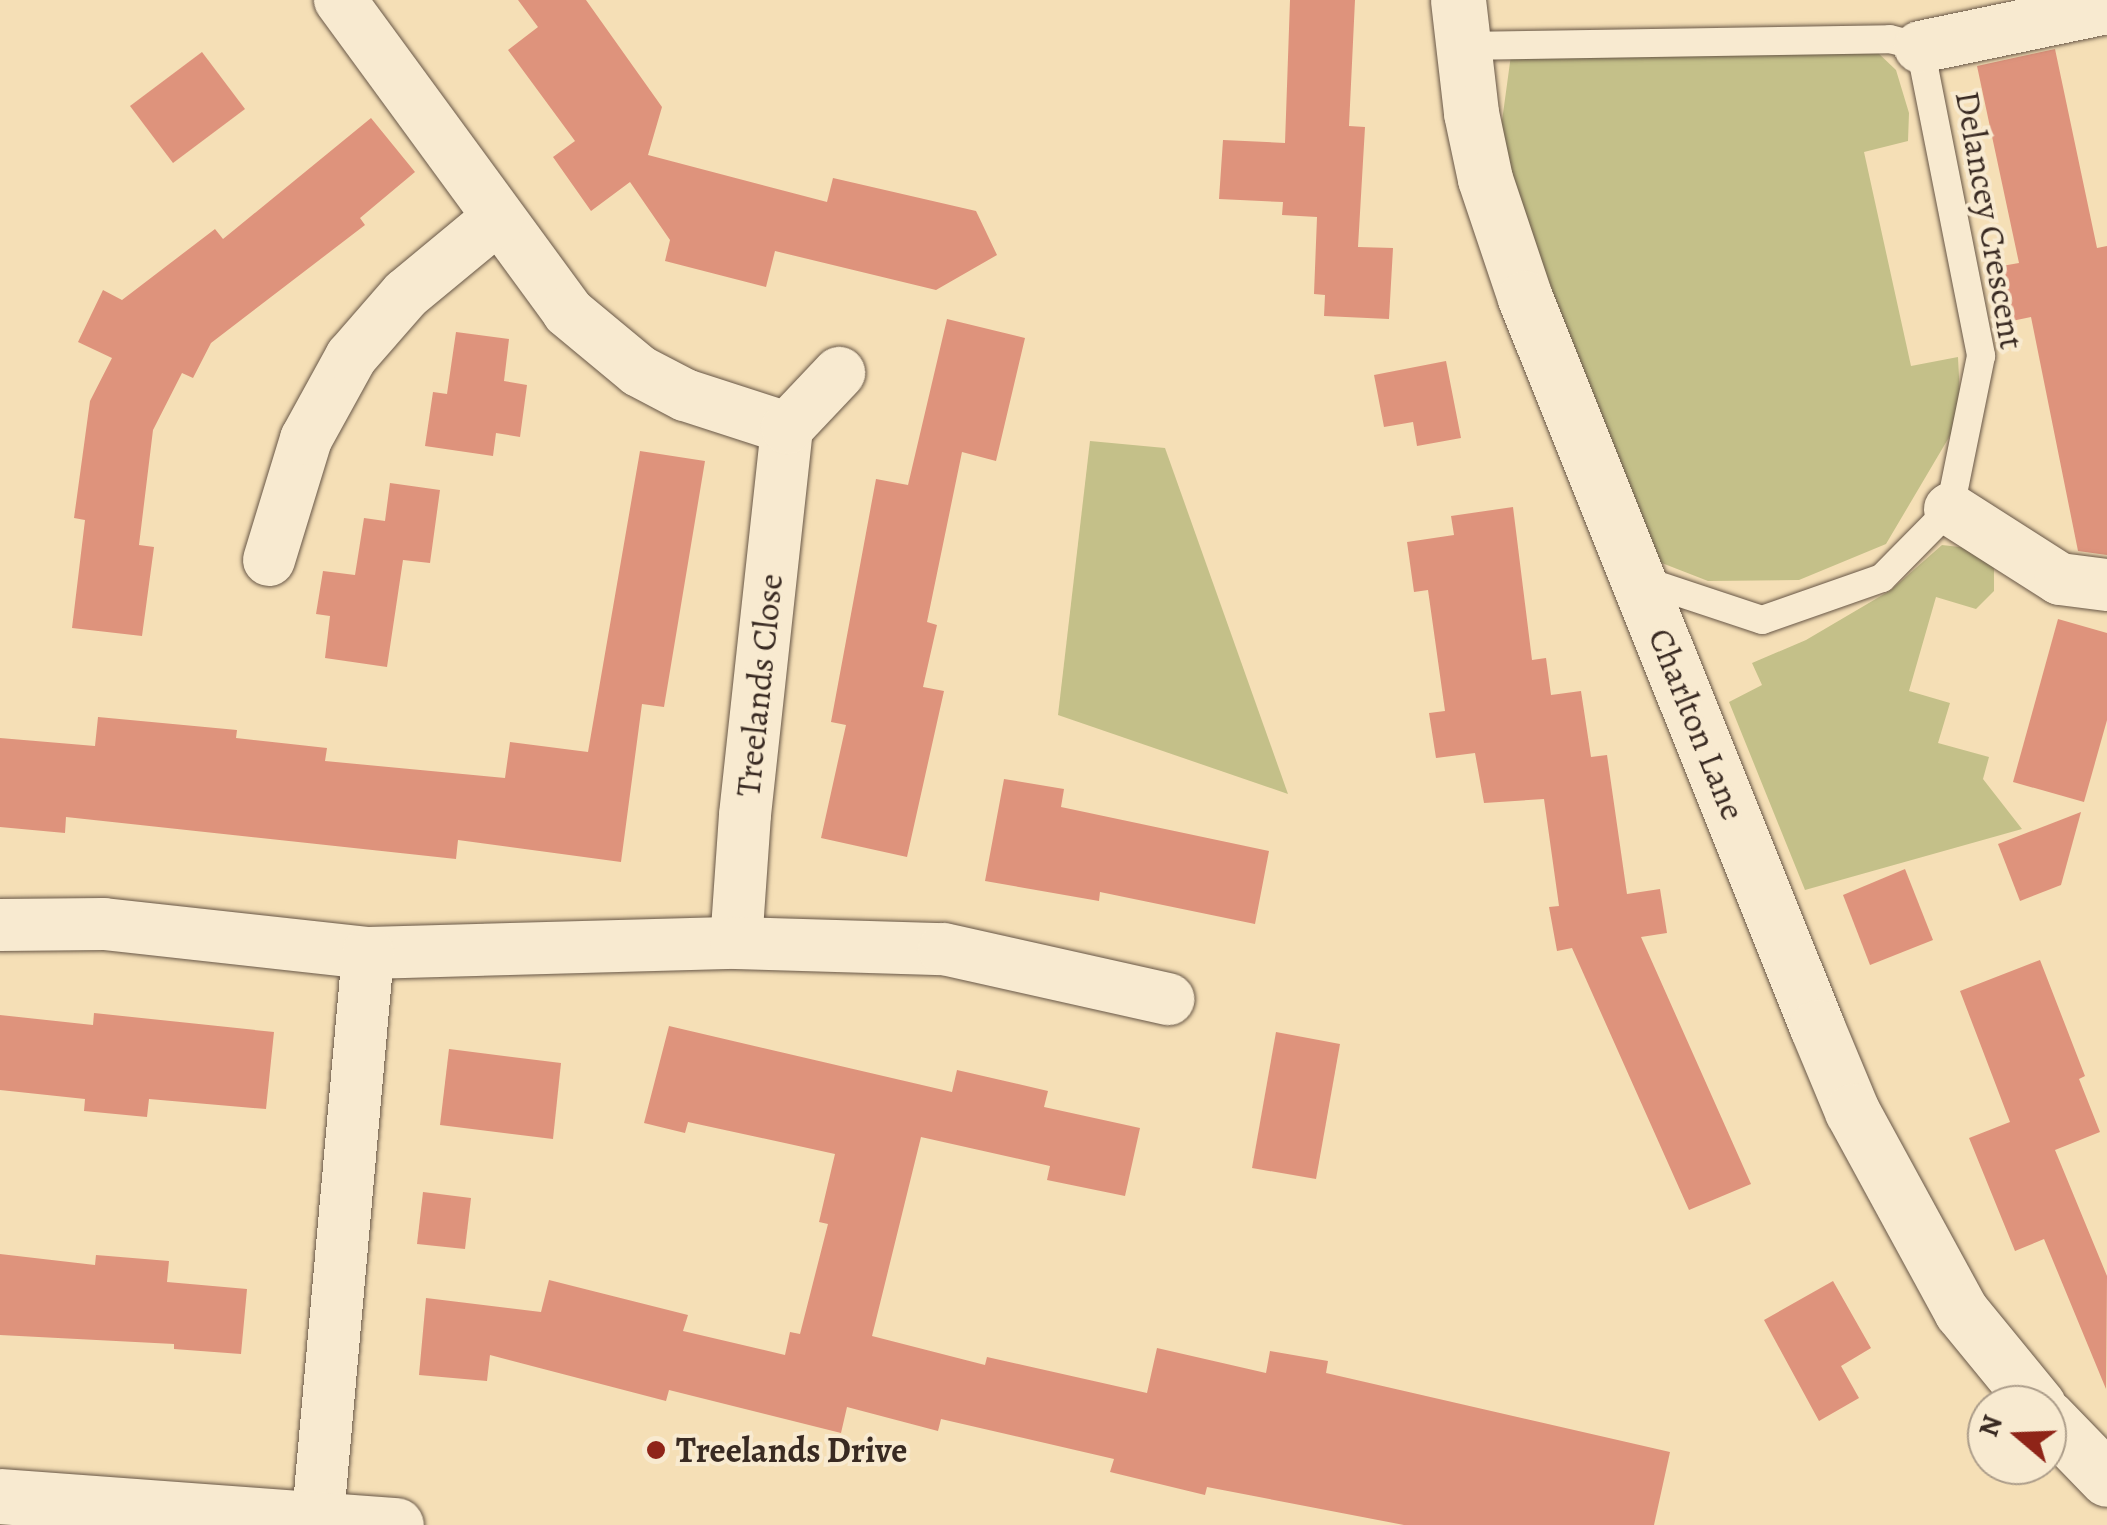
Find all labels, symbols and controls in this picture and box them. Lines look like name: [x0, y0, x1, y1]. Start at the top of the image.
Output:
street label: Delancey Crescent: [1947, 88, 2033, 352]
street label: Treelands Close: [726, 571, 792, 799]
street label: Charlton Lane: [1640, 622, 1754, 826]
north arrow: [1967, 1385, 2067, 1485]
text: N: [1969, 1410, 2012, 1442]
place label: Treelands Drive: [676, 1429, 907, 1471]
marker: Treelands Drive: [645, 1439, 667, 1461]

